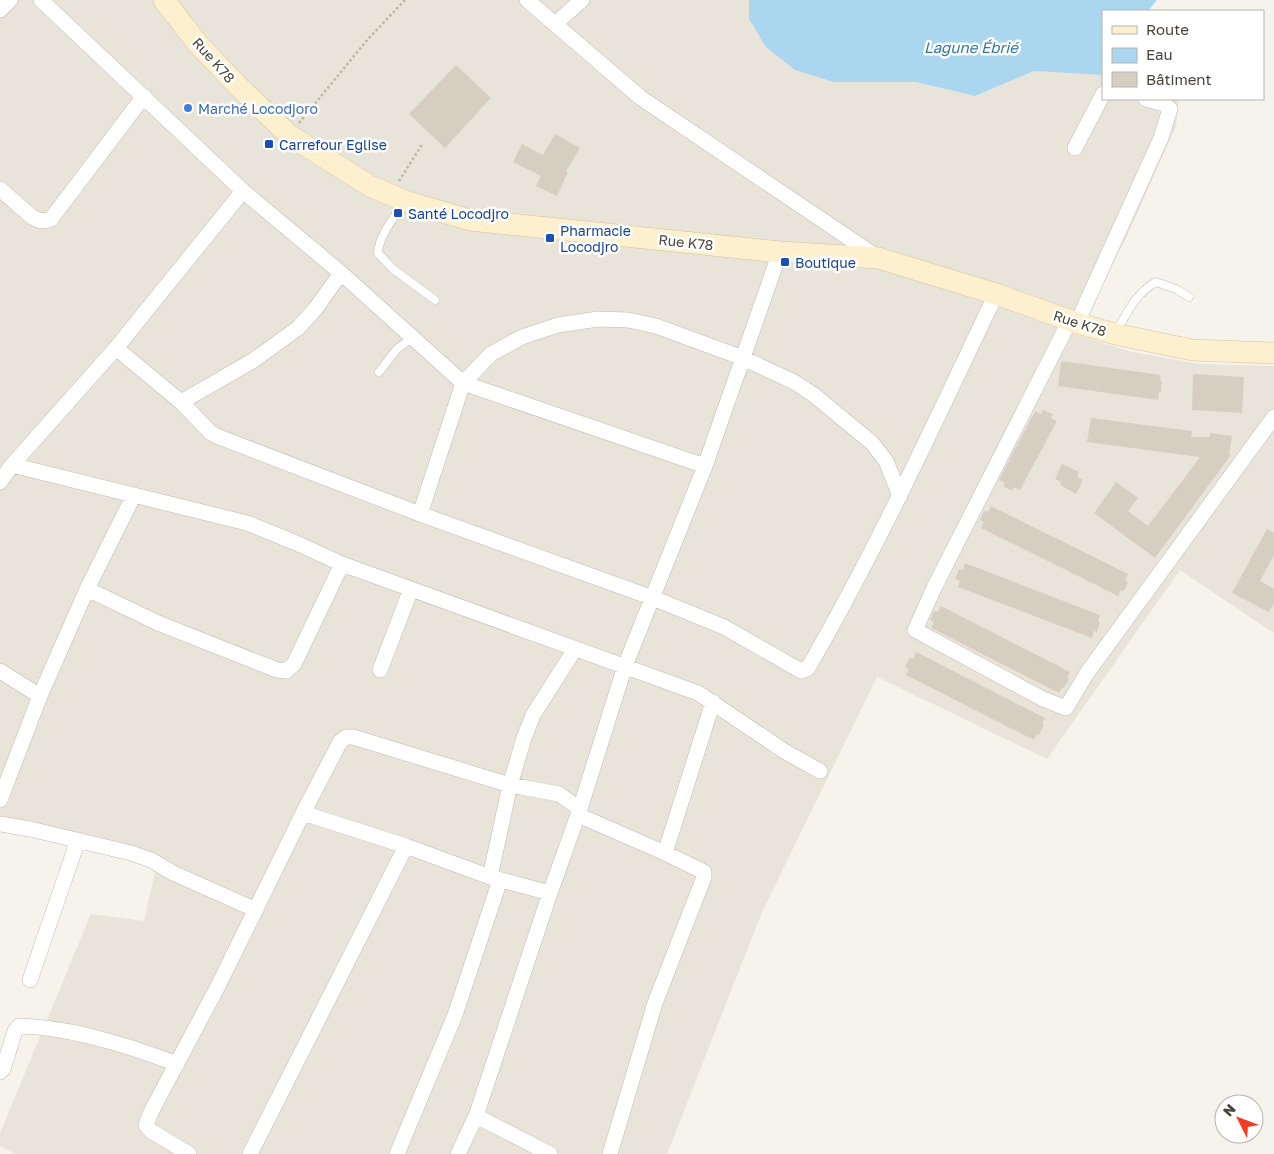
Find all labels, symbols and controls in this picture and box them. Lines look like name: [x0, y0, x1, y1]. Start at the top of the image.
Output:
legend: [1102, 10, 1264, 100]
text: Route: [1146, 20, 1189, 38]
street label: Rue K78: [189, 34, 239, 86]
water label: Lagune Ébrié: [924, 38, 1019, 57]
text: Eau: [1146, 45, 1173, 63]
text: Bâtiment: [1146, 70, 1211, 88]
place label: Marché Locodjoro: [198, 100, 318, 117]
marker: Marché Locodjoro: [182, 102, 194, 114]
place label: Carrefour Eglise: [279, 136, 387, 153]
marker: Carrefour Eglise: [263, 138, 275, 150]
place label: Santé Locodjro: [408, 205, 509, 222]
marker: Santé Locodjro: [392, 207, 404, 219]
place label: Pharmacie Locodjro: [560, 222, 631, 255]
street label: Rue K78: [658, 231, 714, 253]
marker: Pharmacie Locodjro: [544, 232, 556, 244]
place label: Boutique: [795, 254, 856, 271]
marker: Boutique: [779, 256, 791, 268]
street label: Rue K78: [1051, 306, 1109, 340]
north arrow: [1214, 1094, 1264, 1144]
text: N: [1219, 1100, 1239, 1120]

